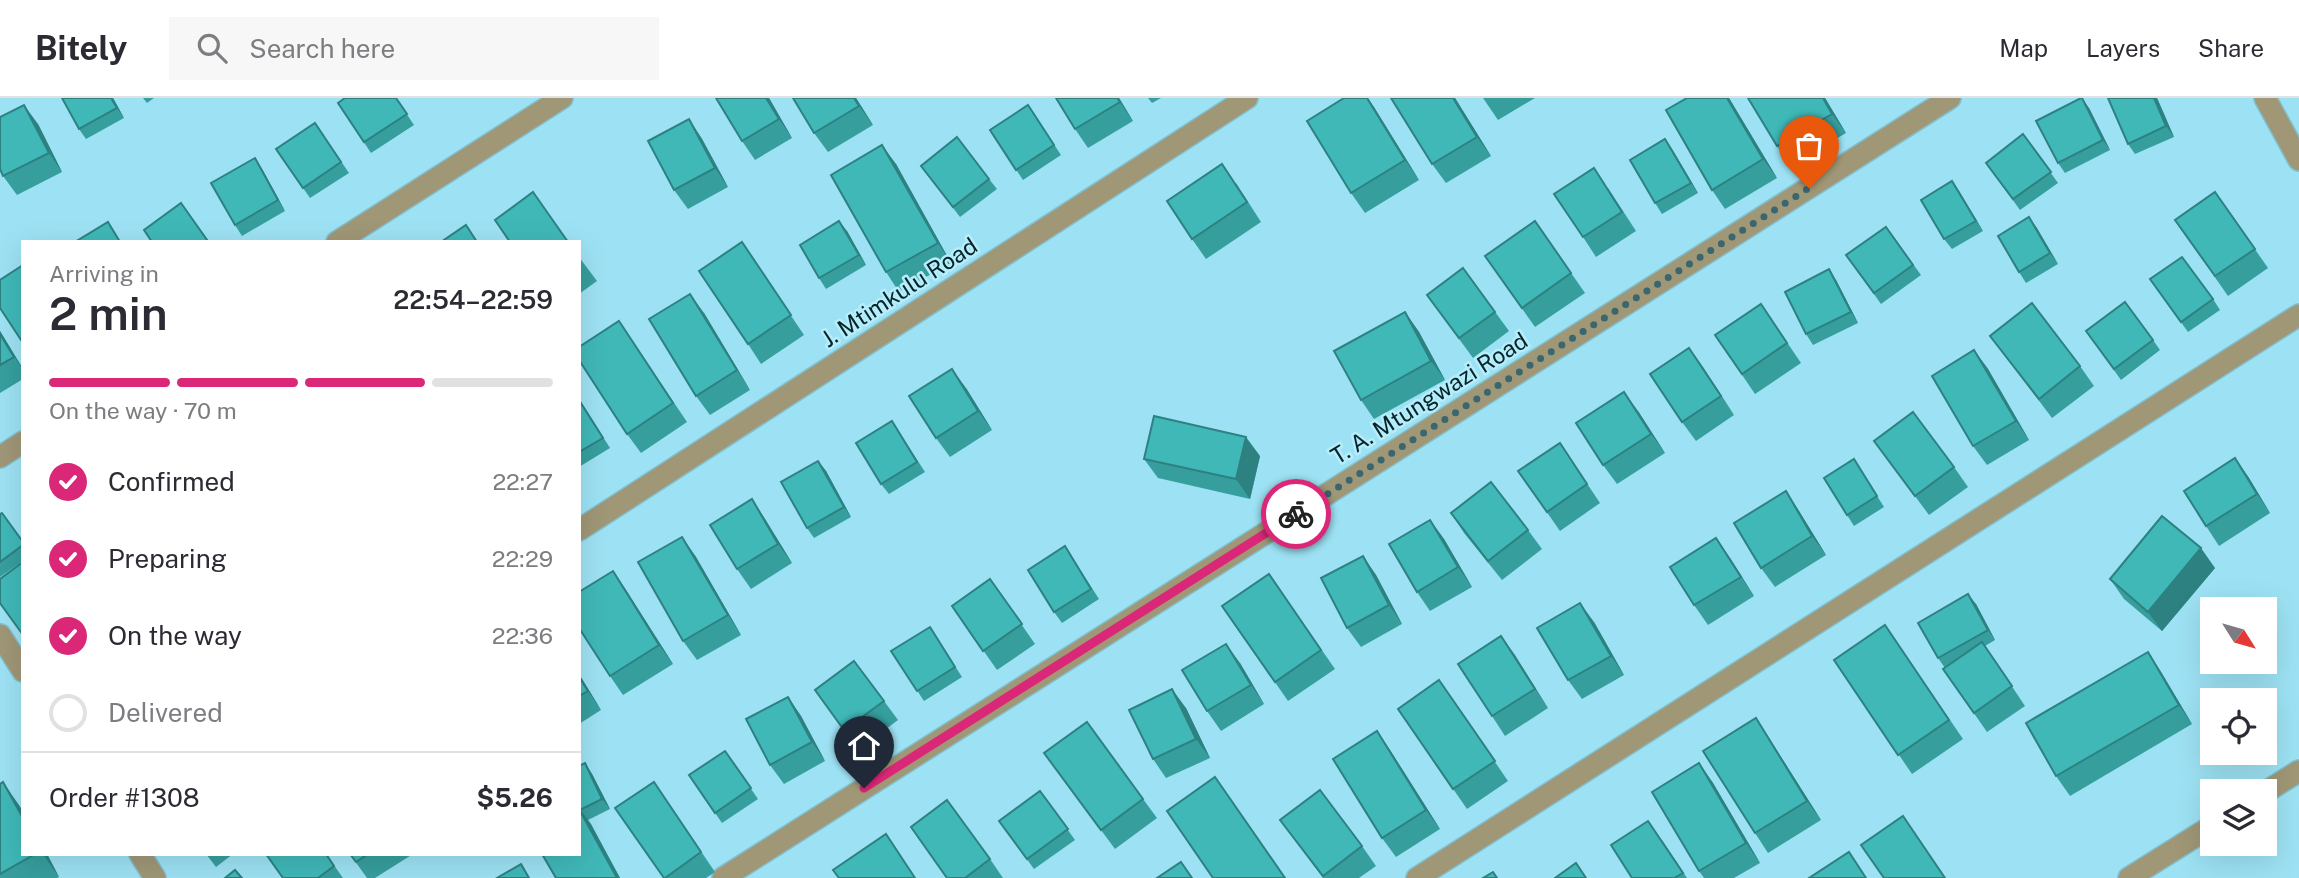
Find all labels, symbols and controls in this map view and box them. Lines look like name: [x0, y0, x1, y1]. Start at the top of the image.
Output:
search box: [169, 17, 659, 80]
text: Bitely: [35, 29, 127, 67]
icon: search: [193, 29, 231, 67]
text: Search here: [249, 33, 395, 64]
text: Map: [1999, 34, 2048, 62]
text: Layers: [2086, 34, 2160, 62]
text: Share: [2198, 34, 2264, 62]
pin: [1779, 116, 1839, 188]
icon: bag: [1790, 127, 1828, 165]
street label: J. Mtimkulu Road: [816, 232, 982, 352]
text: Arriving in: [49, 260, 159, 287]
text: 22:54–22:59: [393, 284, 553, 315]
text: 2 min: [49, 286, 168, 340]
street label: T. A. Mtungwazi Road: [1326, 326, 1532, 470]
text: On the way · 70 m: [49, 397, 237, 424]
icon: check: [49, 463, 87, 501]
text: Confirmed: [108, 466, 235, 497]
text: 22:27: [492, 468, 553, 495]
courier: [1261, 479, 1331, 549]
icon: bike: [1277, 495, 1315, 533]
icon: check: [49, 540, 87, 578]
text: Preparing: [108, 543, 227, 574]
text: 22:29: [492, 545, 553, 572]
north arrow: [2200, 597, 2277, 674]
map controls: [2200, 597, 2277, 856]
icon: check: [49, 617, 87, 655]
text: On the way: [108, 620, 242, 651]
text: 22:36: [492, 622, 553, 649]
button: locate: [2200, 688, 2277, 765]
text: Delivered: [108, 697, 223, 728]
pin: [834, 716, 894, 788]
icon: home: [845, 727, 883, 765]
button: layers: [2200, 779, 2277, 856]
text: Order #1308: [49, 782, 200, 813]
text: $5.26: [477, 782, 553, 813]

